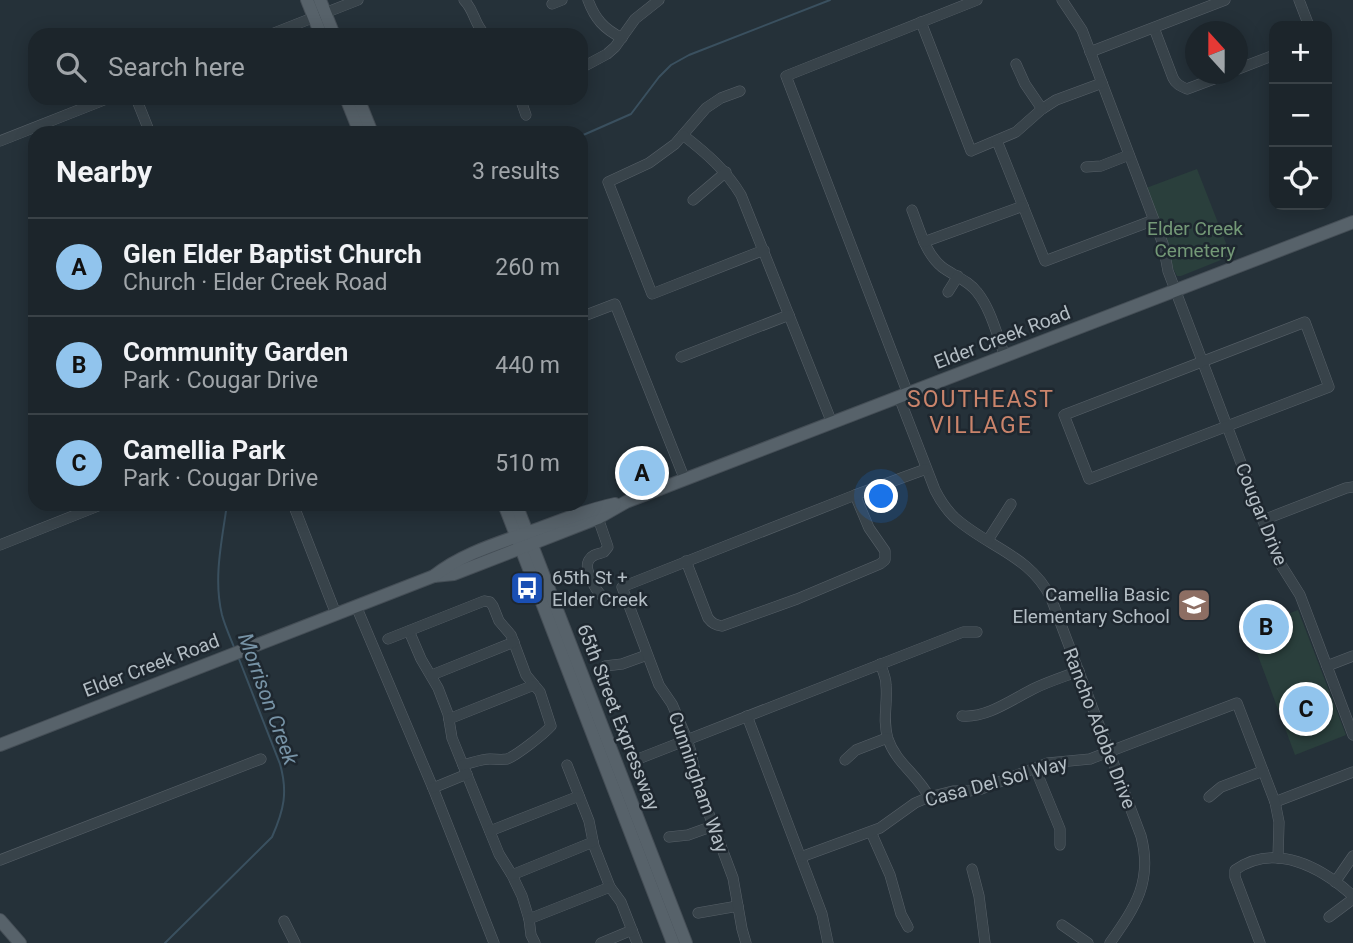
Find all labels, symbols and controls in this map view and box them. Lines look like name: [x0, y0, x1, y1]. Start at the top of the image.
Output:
north arrow: [1185, 21, 1248, 84]
map controls: [1269, 21, 1332, 210]
button: +: [1269, 21, 1332, 84]
search box: [28, 28, 588, 105]
icon: search: [52, 48, 90, 86]
text: Search here: [108, 52, 245, 82]
button: −: [1269, 84, 1332, 147]
button: locate: [1269, 147, 1332, 210]
text: Nearby: [56, 154, 152, 189]
text: 3 results: [472, 158, 560, 185]
park label: Elder Creek Cemetery: [1147, 217, 1243, 262]
text: Glen Elder Baptist Church: [123, 239, 422, 269]
text: A: [71, 254, 87, 281]
text: 260 m: [495, 254, 560, 281]
text: Church · Elder Creek Road: [123, 269, 387, 296]
street label: Elder Creek Road: [931, 301, 1074, 374]
text: Community Garden: [123, 337, 348, 367]
text: B: [72, 352, 86, 379]
text: 440 m: [495, 352, 560, 379]
text: Park · Cougar Drive: [123, 367, 318, 394]
district label: SOUTHEAST VILLAGE: [907, 386, 1055, 439]
text: Camellia Park: [123, 435, 285, 465]
pin: A: [619, 447, 665, 499]
text: C: [71, 450, 87, 477]
text: 510 m: [495, 450, 560, 477]
street label: Cougar Drive: [1231, 460, 1293, 569]
text: Park · Cougar Drive: [123, 465, 318, 492]
your location: [864, 479, 898, 513]
place label: 65th St + Elder Creek: [552, 566, 648, 611]
bus stop icon: 65th St + Elder Creek: [508, 569, 546, 607]
place label: Camellia Basic Elementary School: [1012, 583, 1170, 628]
school or university icon: Camellia Basic Elementary School: [1175, 586, 1213, 624]
pin: B: [1243, 601, 1289, 653]
street label: 65th Street Expressway: [572, 621, 665, 814]
street label: Elder Creek Road: [80, 629, 223, 702]
water label: Morrison Creek: [233, 630, 303, 769]
street label: Rancho Adobe Drive: [1058, 644, 1141, 812]
pin: C: [1283, 683, 1329, 735]
street label: Cunningham Way: [664, 709, 733, 856]
street label: Casa Del Sol Way: [922, 751, 1070, 812]

